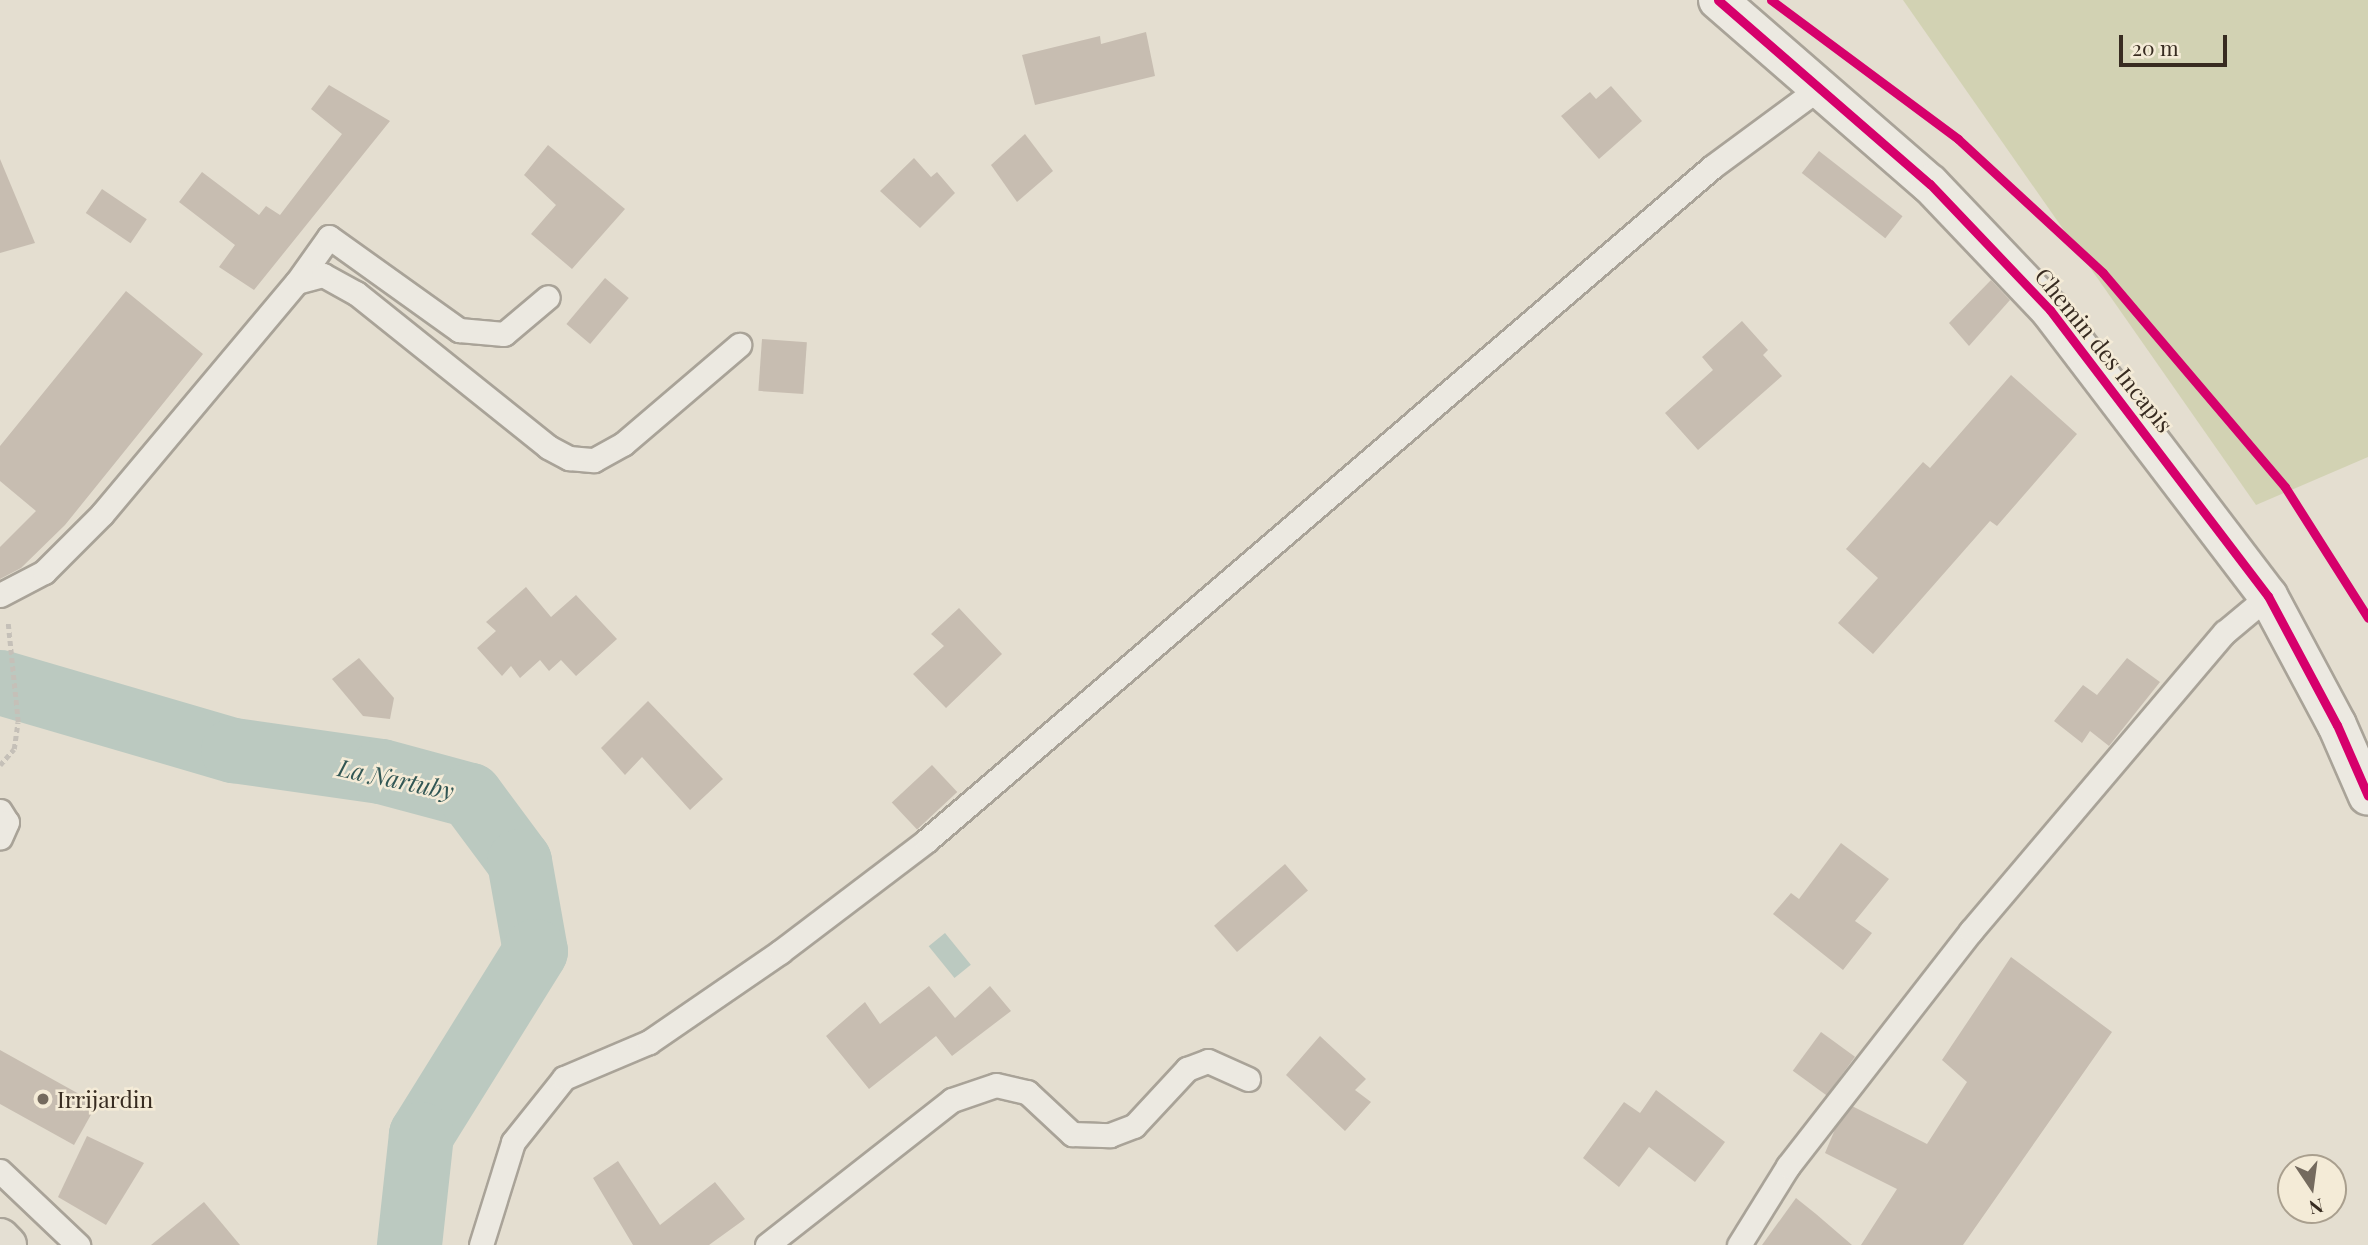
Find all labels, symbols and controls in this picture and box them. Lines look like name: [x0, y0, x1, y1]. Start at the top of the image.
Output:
scale bar: [2123, 21, 2232, 65]
text: 20 m: [2132, 33, 2179, 61]
street label: Chemin des Incapis: [2029, 262, 2179, 438]
water label: La Nartuby: [335, 753, 457, 805]
place label: Irrijardin: [57, 1085, 153, 1113]
marker: Irrijardin: [35, 1091, 51, 1107]
north arrow: [2277, 1154, 2347, 1224]
text: N: [2307, 1193, 2326, 1222]

